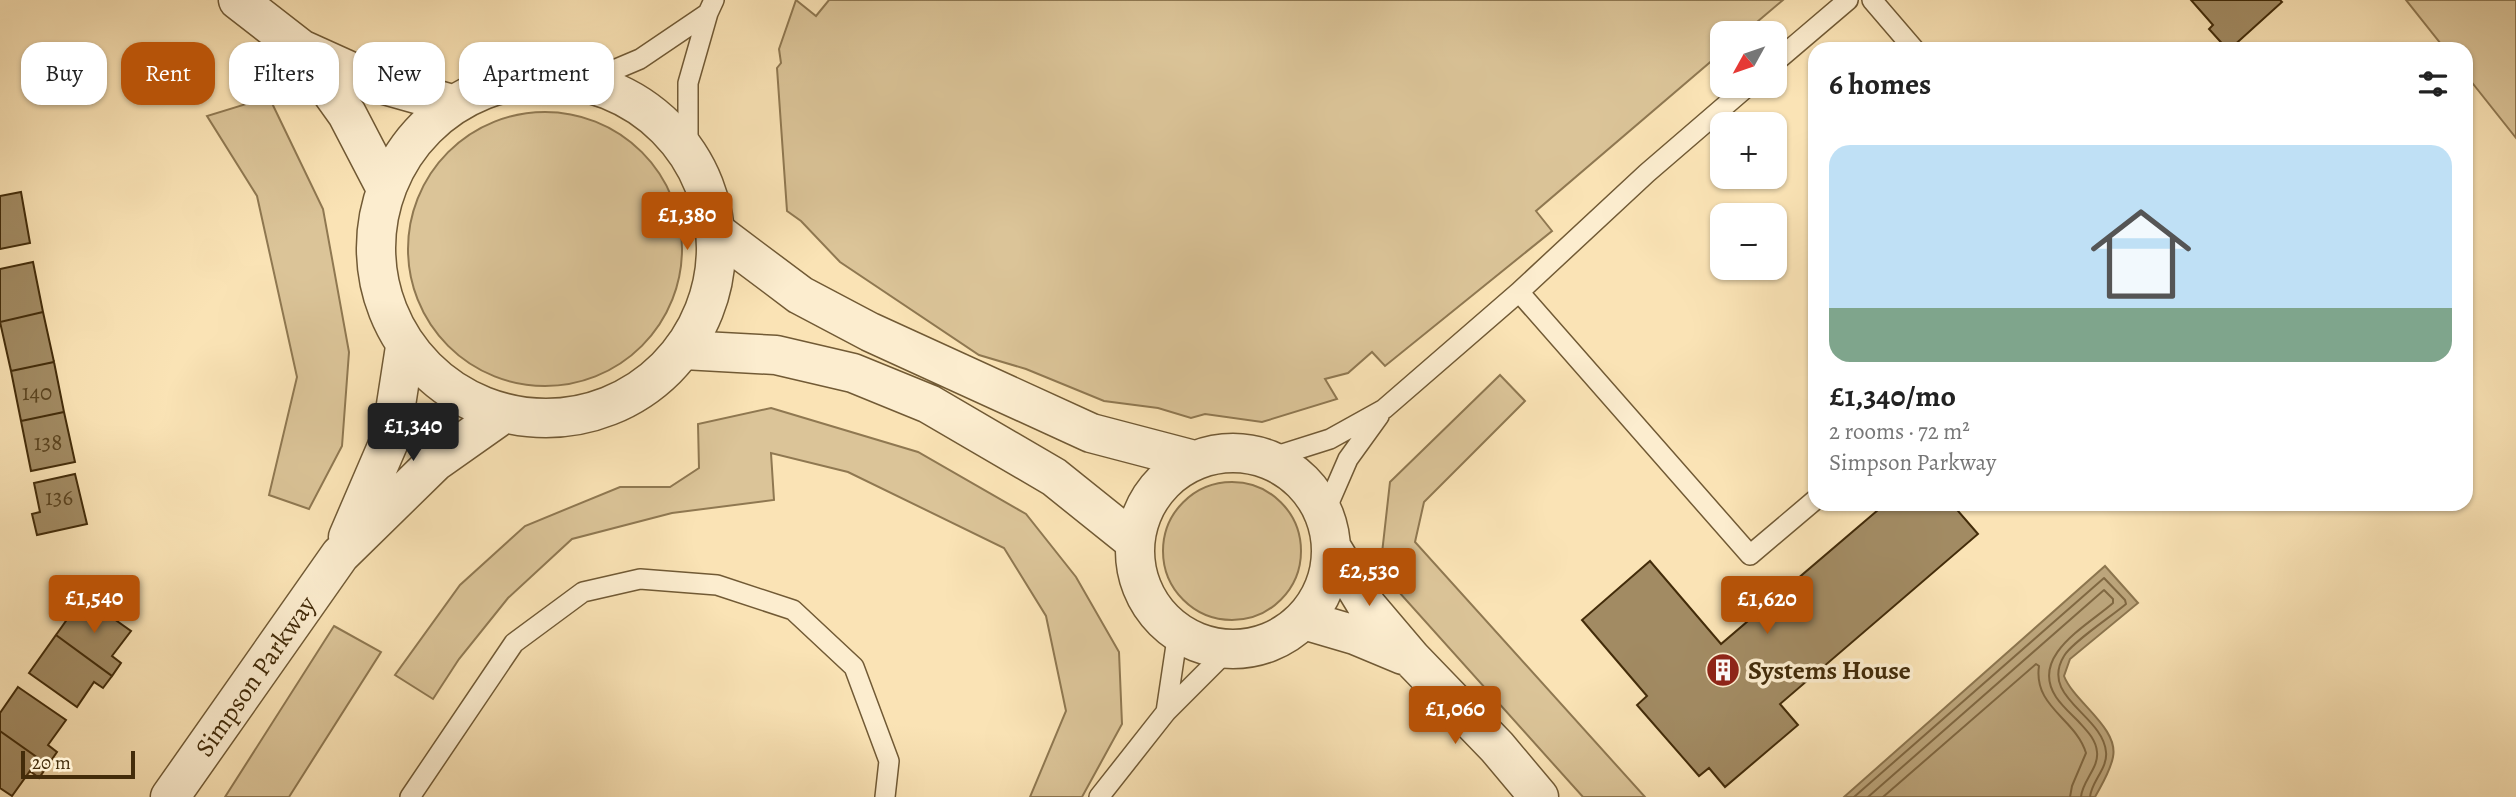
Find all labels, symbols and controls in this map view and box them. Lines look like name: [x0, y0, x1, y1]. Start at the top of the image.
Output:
north arrow: [1710, 21, 1787, 98]
map controls: [1710, 21, 1787, 280]
chip: Buy: [21, 42, 107, 105]
chip: Rent: [121, 42, 215, 105]
chip: Filters: [229, 42, 339, 105]
chip: New: [353, 42, 445, 105]
chip: Apartment: [459, 42, 614, 105]
text: 6 homes: [1829, 64, 1931, 104]
icon: filters: [2414, 65, 2452, 103]
button: +: [1710, 112, 1787, 189]
icon: home: [2078, 191, 2204, 317]
pin: £1,380: [630, 192, 744, 252]
text: £1,380: [658, 199, 716, 230]
button: −: [1710, 203, 1787, 280]
text: £1,340/mo: [1829, 376, 1956, 416]
house number: 140: [22, 377, 52, 408]
pin: £1,340: [356, 404, 470, 463]
text: £1,340: [384, 410, 442, 441]
text: 2 rooms · 72 m²: [1829, 416, 1970, 447]
house number: 138: [34, 427, 62, 458]
text: Simpson Parkway: [1829, 447, 1996, 478]
house number: 136: [45, 482, 73, 513]
pin: £2,530: [1312, 548, 1426, 608]
text: £2,530: [1339, 555, 1399, 586]
pin: £1,540: [37, 576, 151, 635]
pin: £1,620: [1710, 576, 1824, 636]
text: £1,540: [65, 582, 123, 613]
text: £1,620: [1737, 583, 1797, 614]
street label: Simpson Parkway: [187, 589, 324, 764]
building icon: Systems House: [1704, 651, 1742, 689]
place label: Systems House: [1748, 653, 1911, 688]
pin: £1,060: [1398, 686, 1512, 746]
text: £1,060: [1425, 693, 1485, 724]
scale bar: [21, 748, 135, 780]
text: 20 m: [32, 750, 71, 776]

